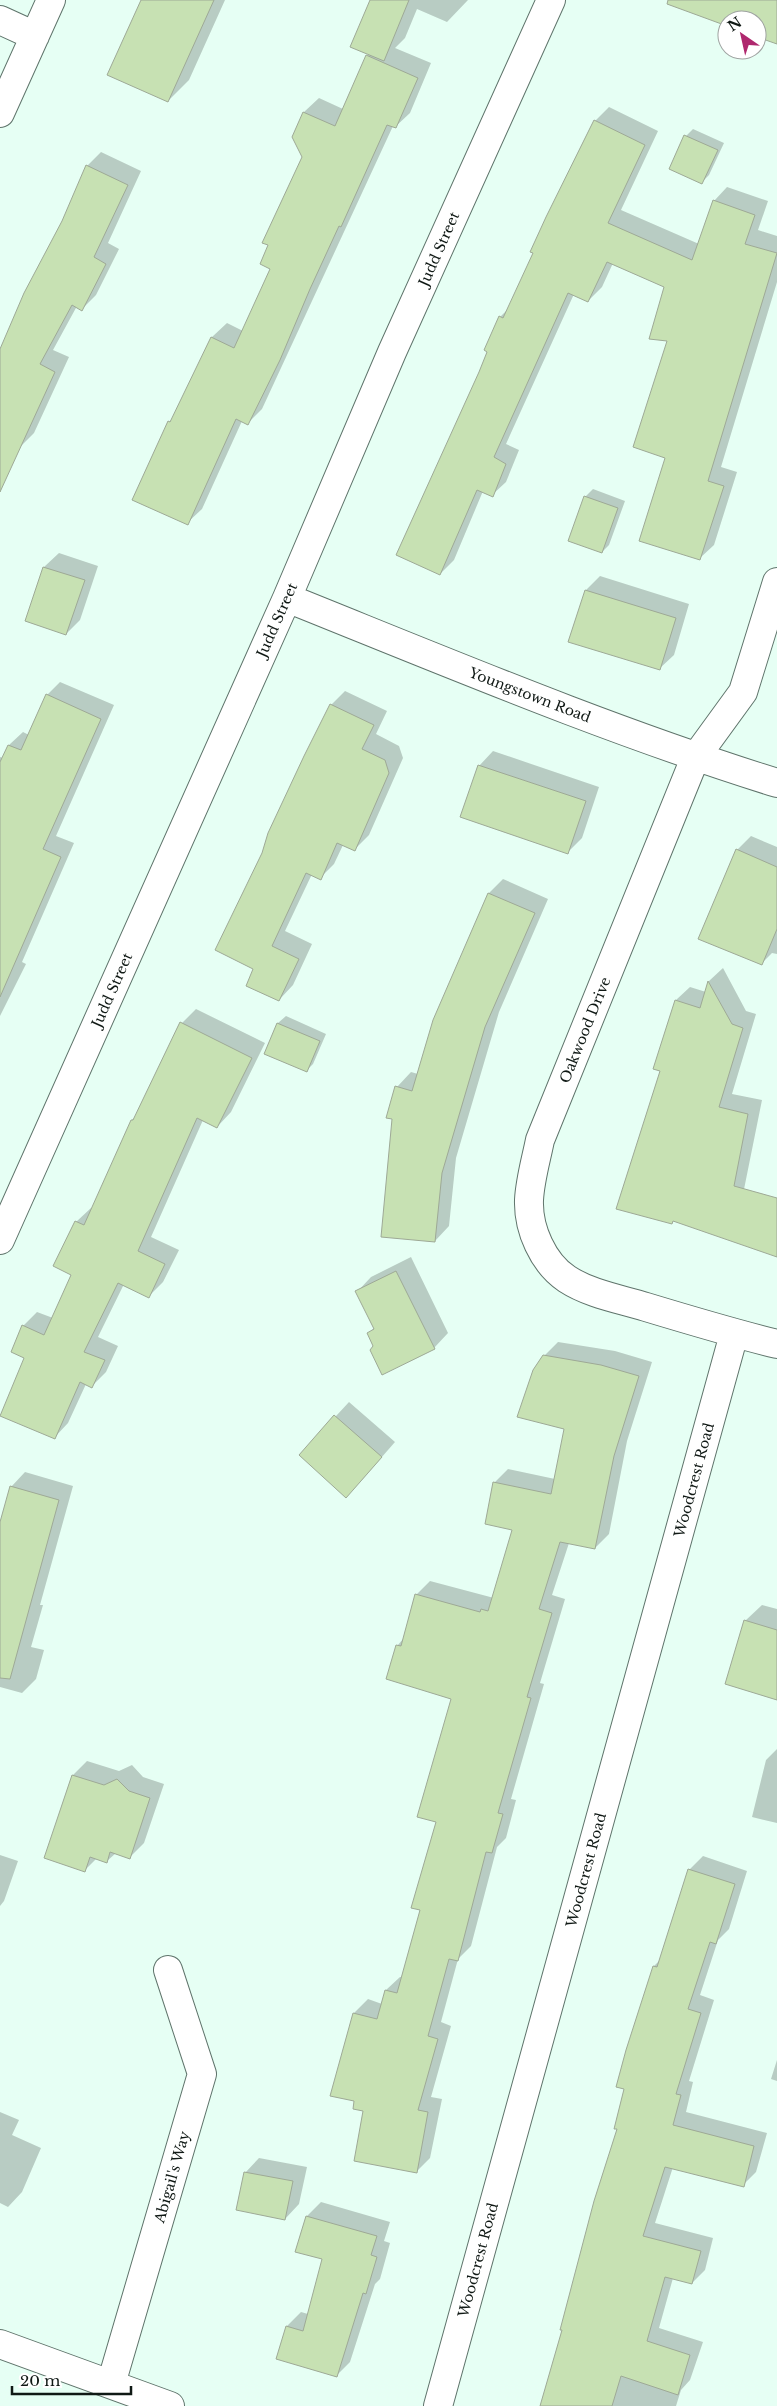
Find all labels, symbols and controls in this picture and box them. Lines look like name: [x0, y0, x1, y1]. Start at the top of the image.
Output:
north arrow: [717, 10, 767, 60]
text: N: [724, 13, 745, 35]
street label: Judd Street: [414, 208, 464, 291]
street label: Judd Street: [252, 579, 302, 662]
street label: Youngstown Road: [466, 663, 594, 727]
street label: Judd Street: [87, 949, 137, 1032]
street label: Oakwood Drive: [555, 974, 615, 1086]
street label: Woodcrest Road: [670, 1420, 718, 1540]
street label: Woodcrest Road: [562, 1810, 610, 1930]
street label: Abigail's Way: [150, 2129, 194, 2226]
street label: Woodcrest Road: [454, 2200, 502, 2320]
scale bar: [12, 2364, 131, 2396]
text: 20 m: [20, 2371, 60, 2390]

